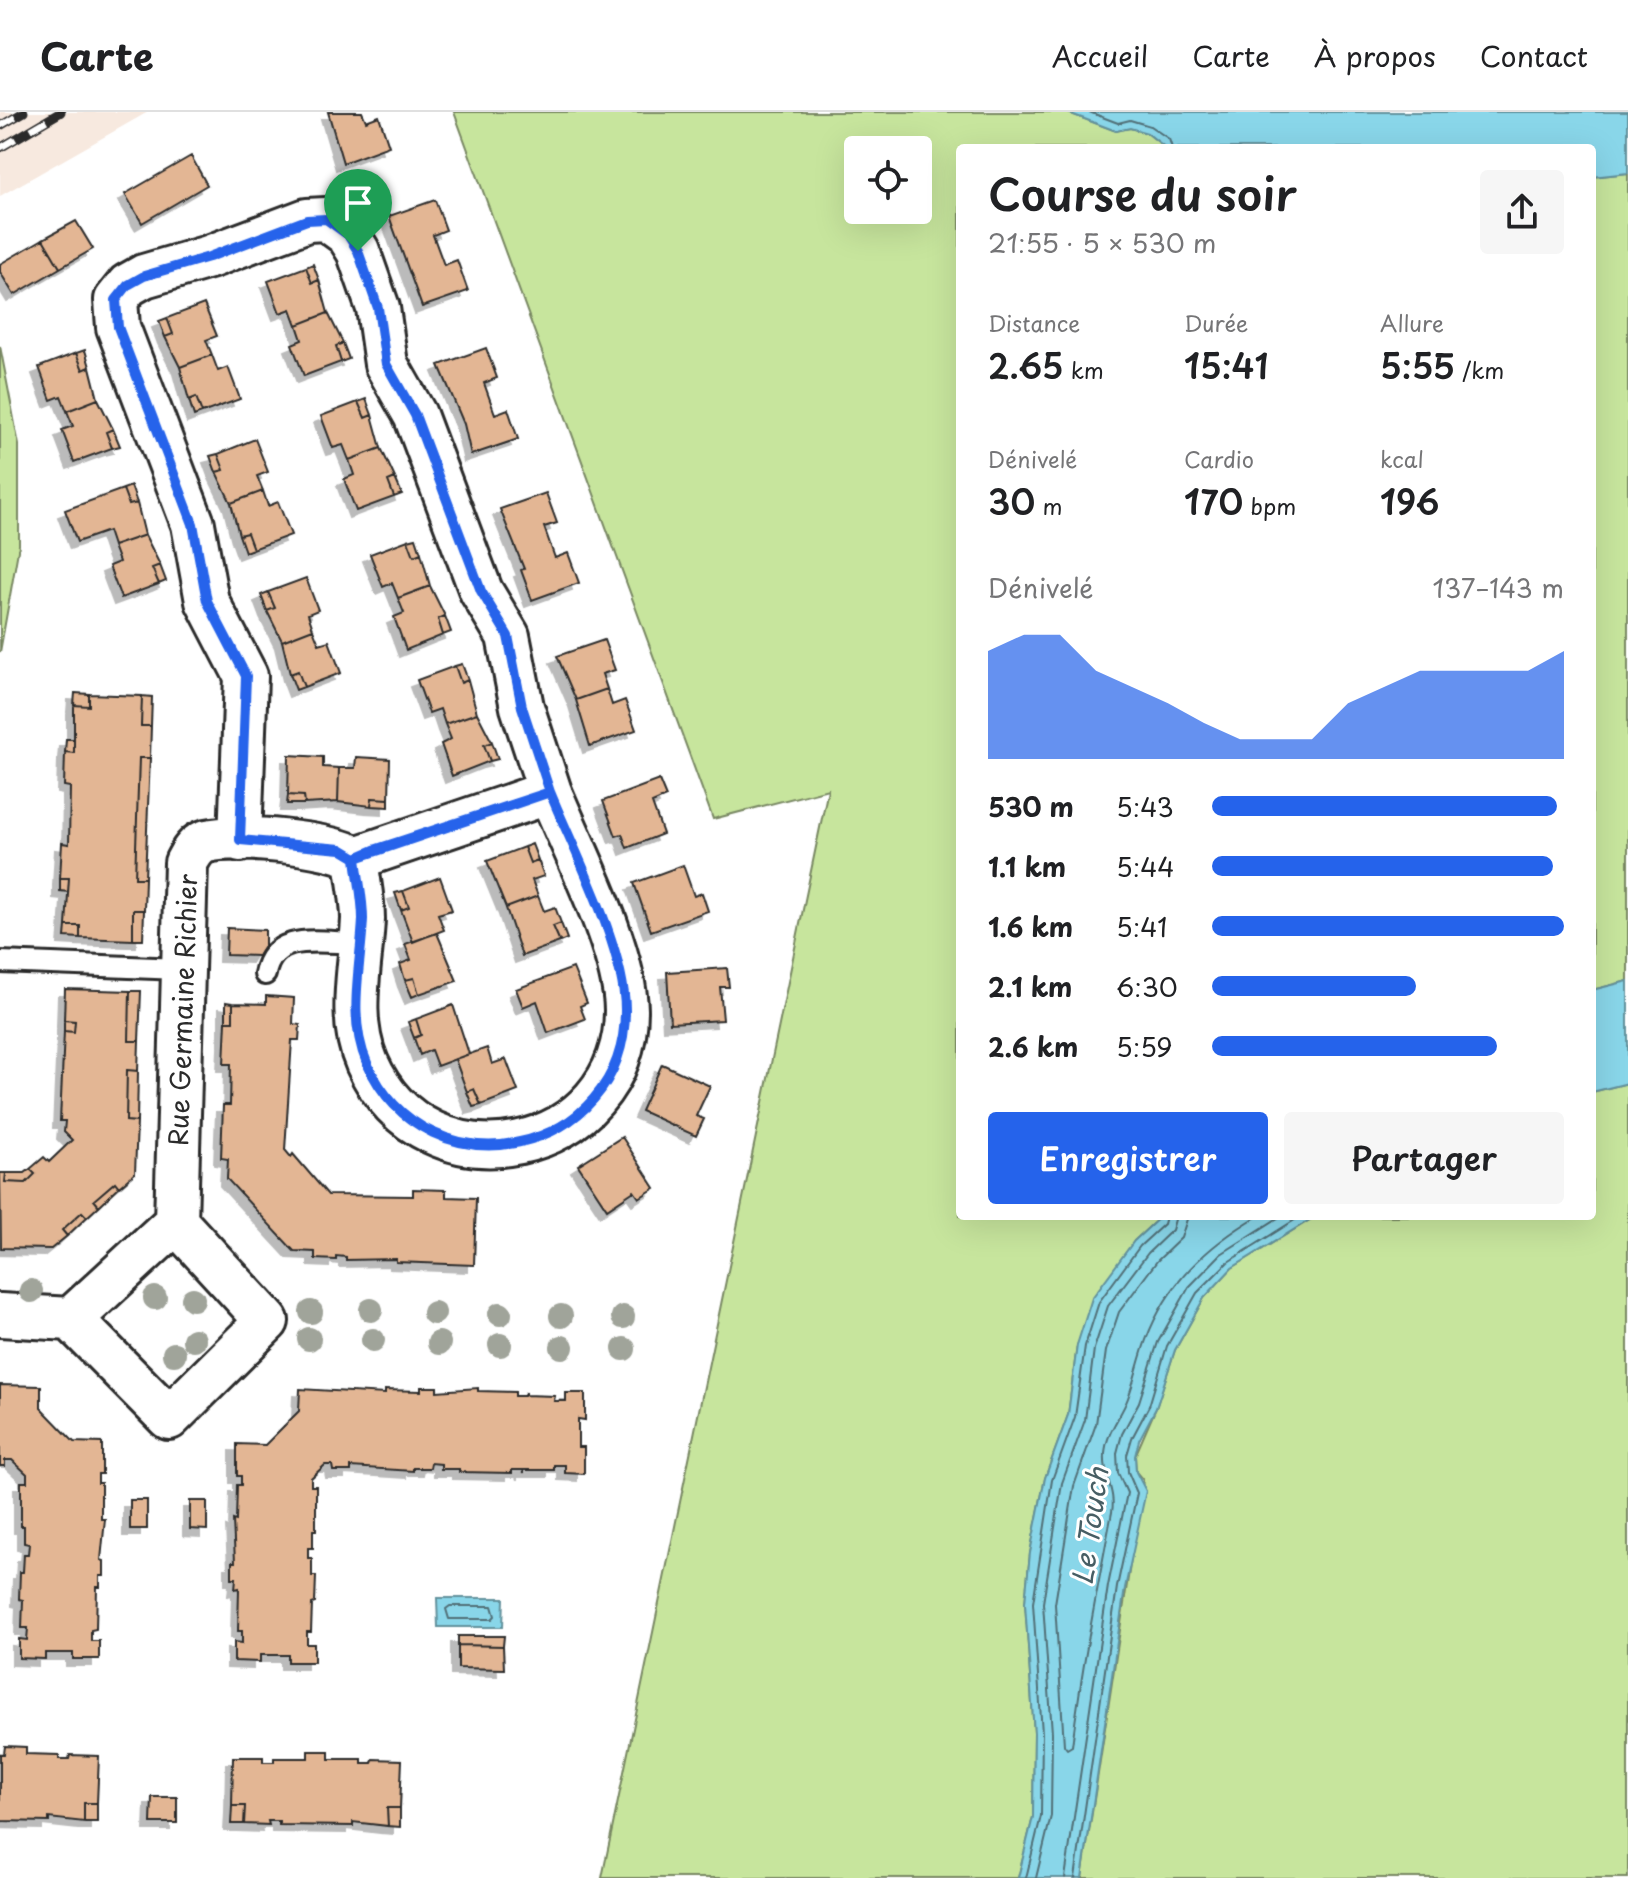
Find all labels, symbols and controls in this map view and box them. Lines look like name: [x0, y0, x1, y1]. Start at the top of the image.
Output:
text: Carte: [40, 27, 154, 84]
text: Accueil: [1052, 34, 1148, 77]
text: Carte: [1192, 34, 1270, 77]
text: À propos: [1314, 34, 1436, 77]
text: Contact: [1480, 34, 1588, 77]
map controls: [844, 136, 932, 224]
button: locate: [844, 136, 932, 224]
text: Course du soir: [988, 160, 1297, 226]
pin: [324, 169, 392, 251]
button: share: [1480, 170, 1564, 254]
icon: arrive: [336, 181, 380, 225]
text: 21:55 · 5 × 530 m: [988, 223, 1216, 262]
text: Distance: [988, 306, 1080, 339]
text: Durée: [1184, 306, 1248, 339]
text: Allure: [1380, 306, 1444, 339]
text: 2.65: [988, 339, 1064, 391]
text: 15:41: [1184, 339, 1269, 391]
text: 5:55: [1380, 339, 1455, 391]
text: km: [1064, 353, 1104, 386]
text: /km: [1455, 353, 1504, 386]
text: Dénivelé: [988, 442, 1077, 475]
text: Cardio: [1184, 442, 1254, 475]
text: kcal: [1380, 442, 1424, 475]
text: 30: [988, 475, 1035, 527]
text: 170: [1184, 475, 1243, 527]
text: 196: [1380, 475, 1439, 527]
text: m: [1035, 489, 1063, 522]
text: bpm: [1243, 489, 1296, 522]
text: Dénivelé: [988, 568, 1093, 607]
text: 137–143 m: [1432, 568, 1564, 607]
text: 530 m: [988, 787, 1074, 826]
text: 5:43: [1116, 787, 1174, 826]
text: 1.1 km: [988, 847, 1066, 886]
text: 5:44: [1116, 847, 1175, 886]
street label: Rue Germaine Richier: [158, 873, 206, 1147]
text: 1.6 km: [988, 907, 1073, 946]
text: 5:41: [1116, 907, 1167, 946]
text: 2.1 km: [988, 967, 1072, 1006]
text: 6:30: [1116, 967, 1178, 1006]
text: 2.6 km: [988, 1027, 1078, 1066]
text: 5:59: [1116, 1027, 1173, 1066]
button: Enregistrer: [988, 1112, 1268, 1204]
button: Partager: [1284, 1112, 1564, 1204]
water label: Le Touch: [1059, 1464, 1119, 1587]

